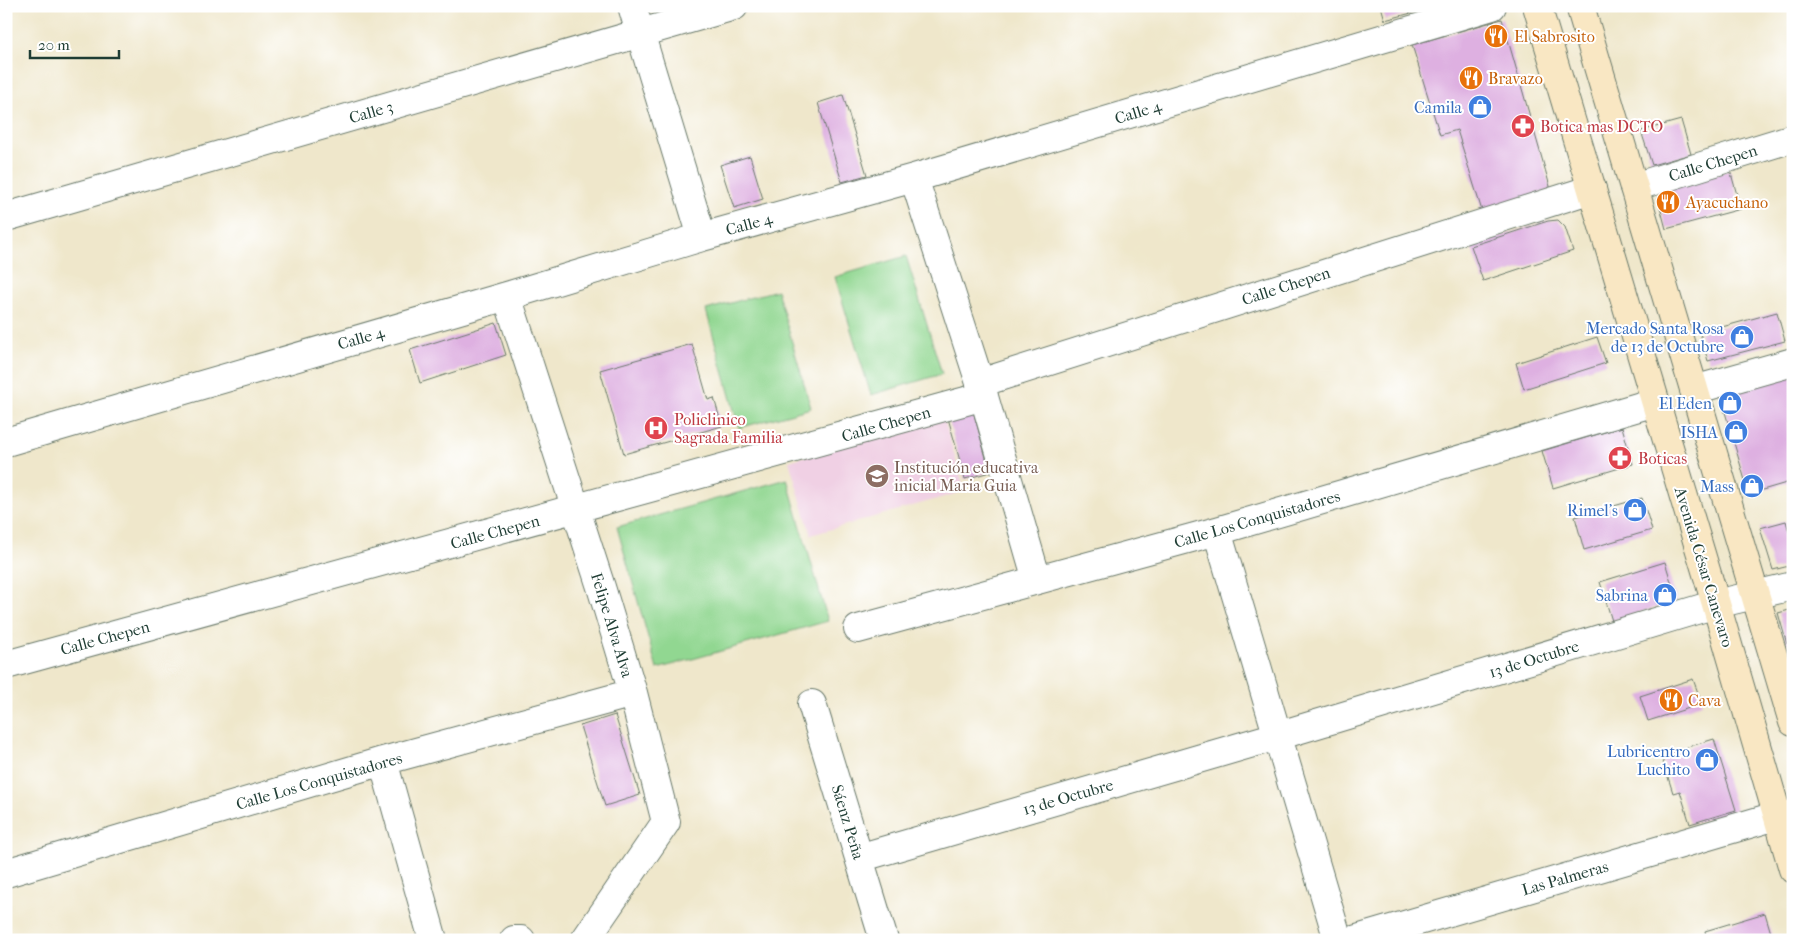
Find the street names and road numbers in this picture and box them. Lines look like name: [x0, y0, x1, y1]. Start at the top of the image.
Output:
street label: Calle 4: [1112, 96, 1164, 128]
street label: Calle 3: [347, 97, 395, 127]
street label: Calle Chepen: [1666, 140, 1760, 185]
street label: Calle 4: [724, 209, 775, 239]
street label: Calle Chepen: [1239, 263, 1333, 309]
street label: Calle 4: [335, 322, 387, 354]
street label: Calle Chepen: [839, 402, 933, 446]
street label: Avenida César Canevaro: [1670, 484, 1737, 649]
street label: Calle Los Conquistadores: [1172, 486, 1342, 552]
street label: Calle Chepen: [448, 511, 542, 553]
street label: Felipe Alva Alva: [587, 570, 637, 680]
street label: Calle Chepen: [58, 617, 152, 659]
street label: 13 de Octubre: [1487, 636, 1581, 682]
street label: Calle Los Conquistadores: [234, 748, 404, 814]
street label: 13 de Octubre: [1021, 775, 1115, 819]
street label: Sáenz Peña: [828, 782, 869, 862]
street label: Las Palmeras: [1520, 857, 1610, 899]

